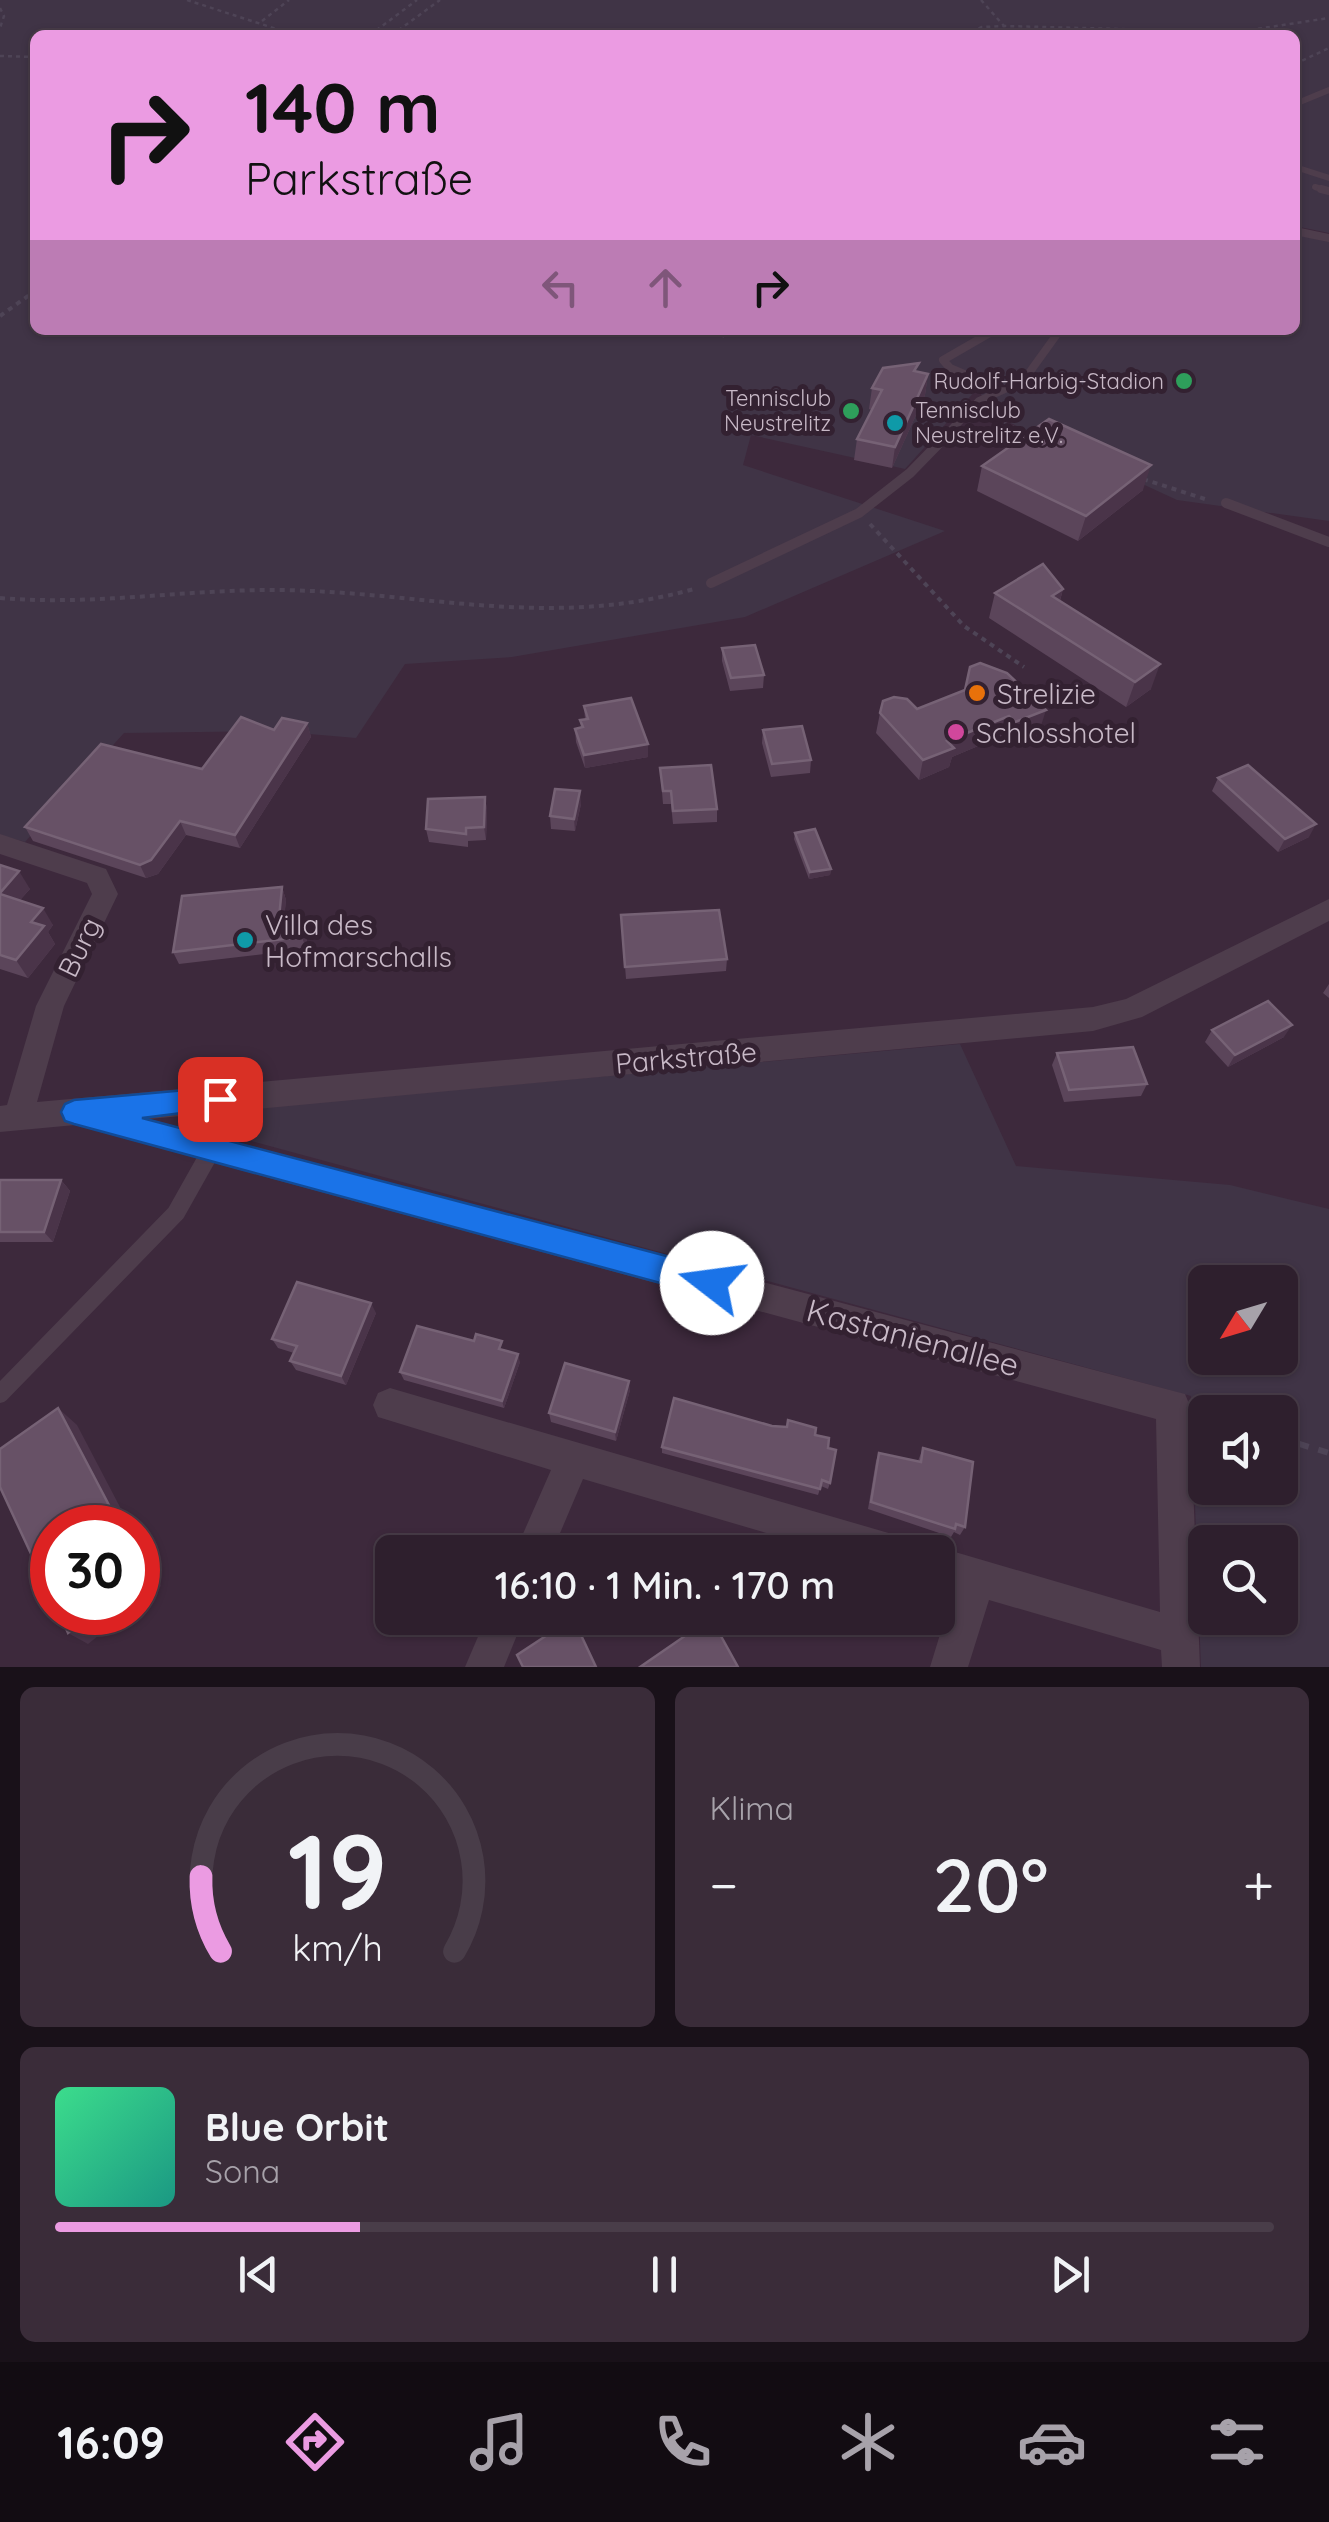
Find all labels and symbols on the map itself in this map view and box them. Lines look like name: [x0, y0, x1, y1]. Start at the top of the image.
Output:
place label: Rudolf-Harbig-Stadion: [934, 367, 1164, 395]
marker: Rudolf-Harbig-Stadion: [1173, 370, 1195, 392]
place label: Tennisclub Neustrelitz: [724, 384, 831, 437]
place label: Tennisclub Neustrelitz e.V.: [915, 396, 1063, 449]
marker: Tennisclub Neustrelitz: [840, 400, 862, 422]
marker: Tennisclub Neustrelitz e.V.: [884, 412, 906, 434]
place label: Strelizie: [997, 676, 1096, 711]
marker: Strelizie: [966, 682, 988, 704]
place label: Schlosshotel: [976, 715, 1136, 750]
marker: Schlosshotel: [945, 721, 967, 743]
place label: Villa des Hofmarschalls: [265, 907, 452, 974]
street label: Burg: [50, 911, 108, 983]
marker: Villa des Hofmarschalls: [234, 929, 256, 951]
street label: Parkstraße: [614, 1033, 758, 1081]
pin: [178, 1057, 263, 1142]
position arrow: [660, 1231, 764, 1335]
north arrow: [1188, 1265, 1298, 1375]
street label: Kastanienallee: [802, 1289, 1024, 1385]
speed limit sign: 30: [30, 1505, 160, 1635]

